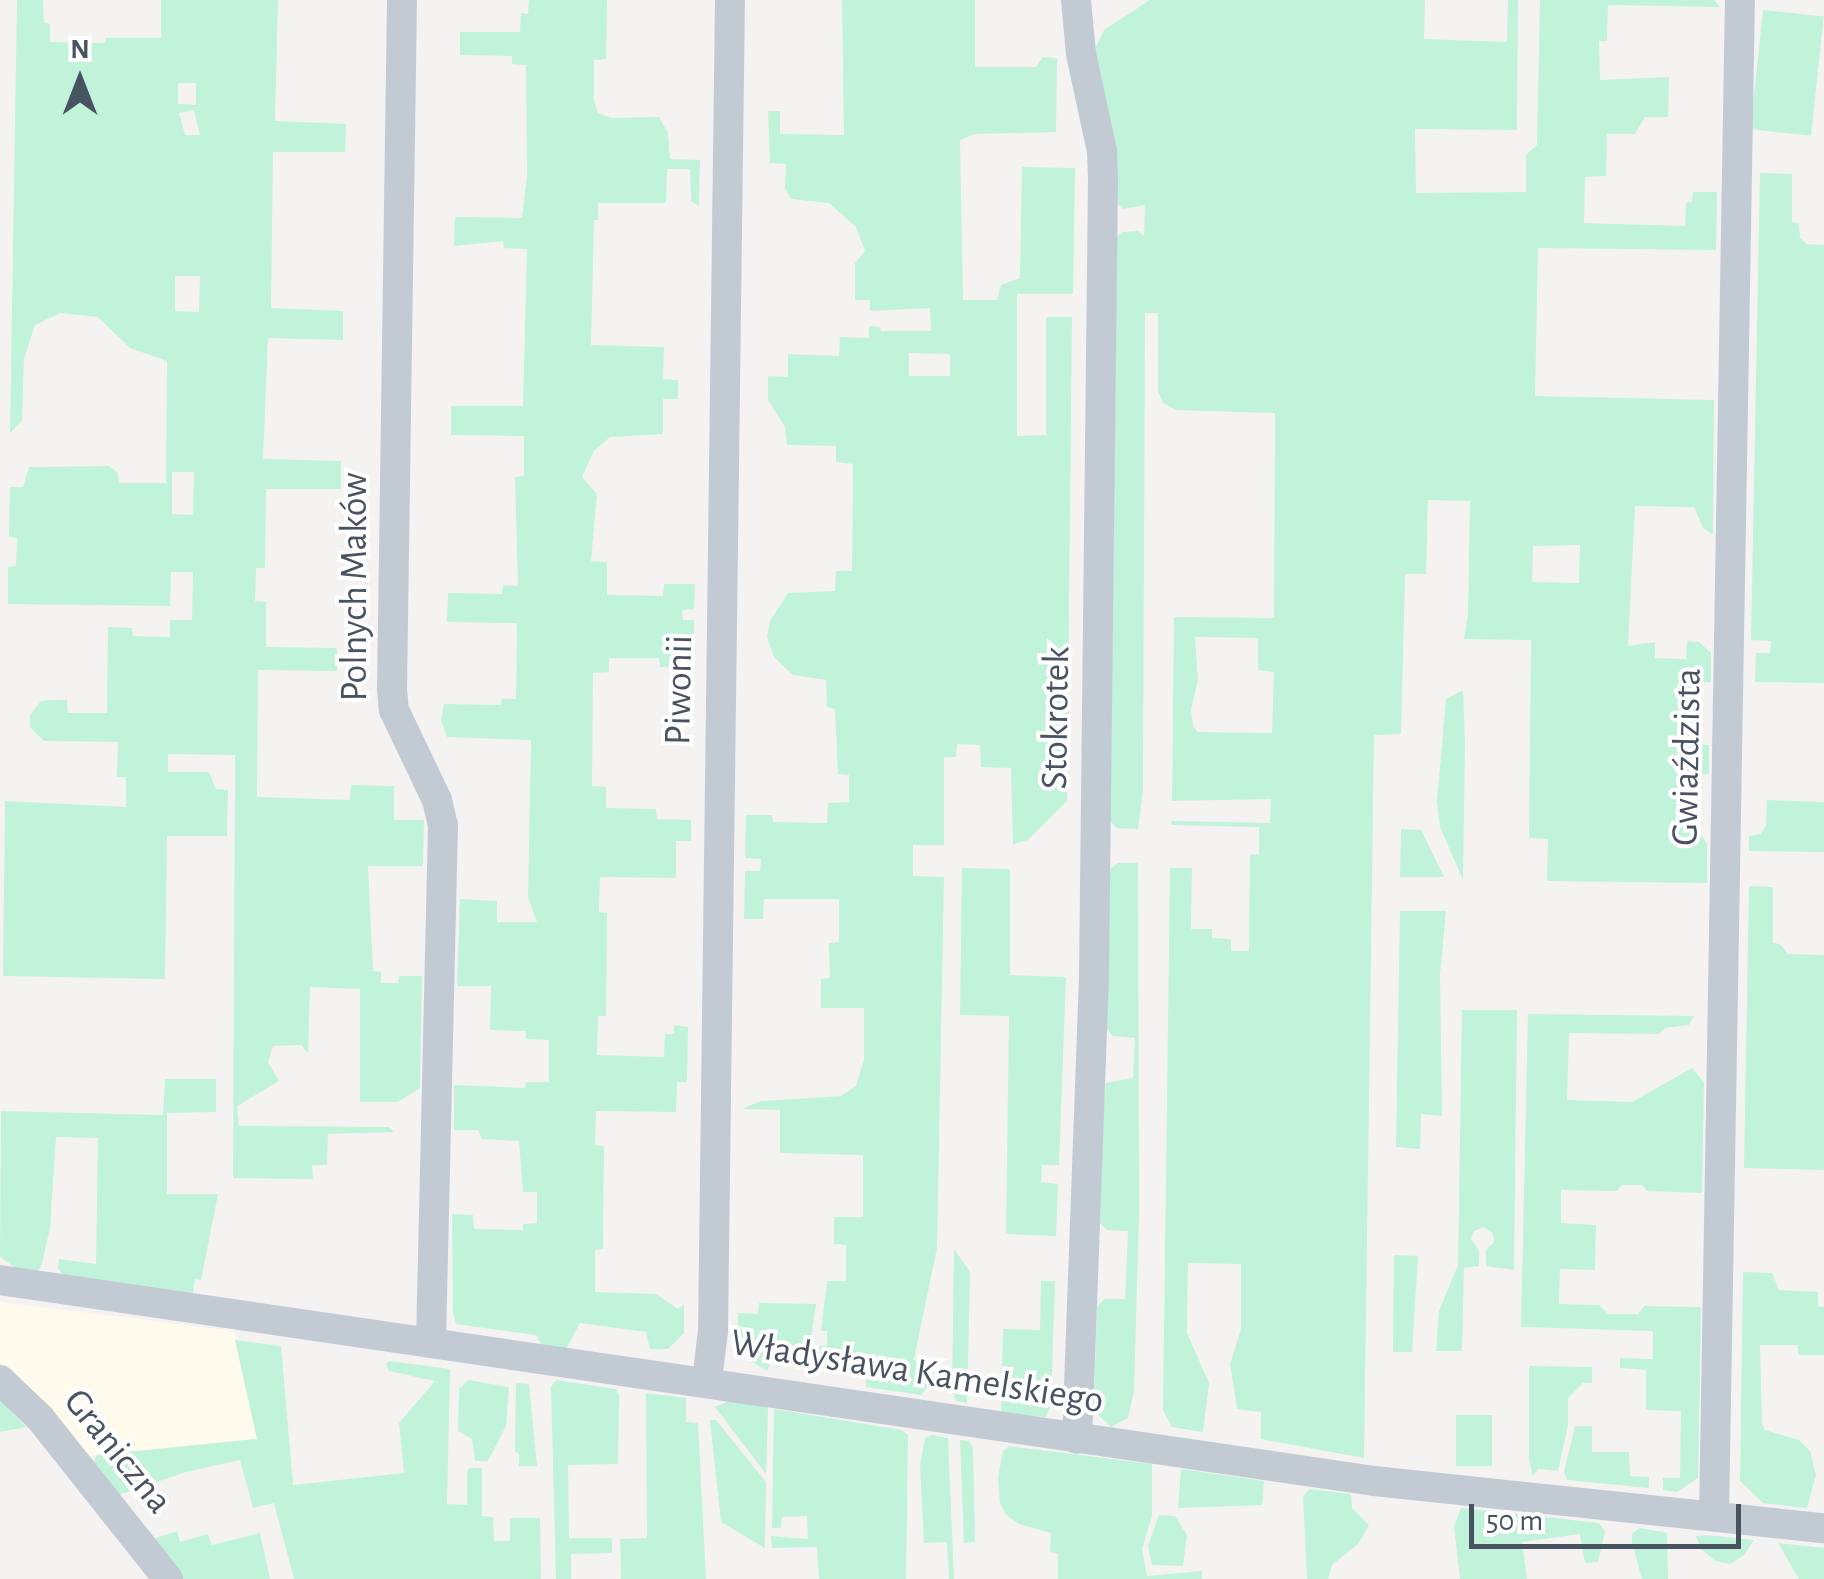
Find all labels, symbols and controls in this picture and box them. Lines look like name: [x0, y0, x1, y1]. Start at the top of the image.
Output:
north arrow: [30, 30, 130, 130]
text: N: [70, 36, 90, 64]
street label: Polnych Maków: [333, 472, 379, 702]
street label: Piwonii: [656, 634, 704, 746]
street label: Stokrotek: [1033, 646, 1081, 790]
street label: Gwiaździsta: [1664, 668, 1712, 846]
street label: Władysława Kamelskiego: [727, 1321, 1107, 1425]
street label: Graniczna: [53, 1380, 181, 1524]
scale bar: [1474, 1484, 1746, 1546]
text: 50 m: [1486, 1506, 1543, 1536]

